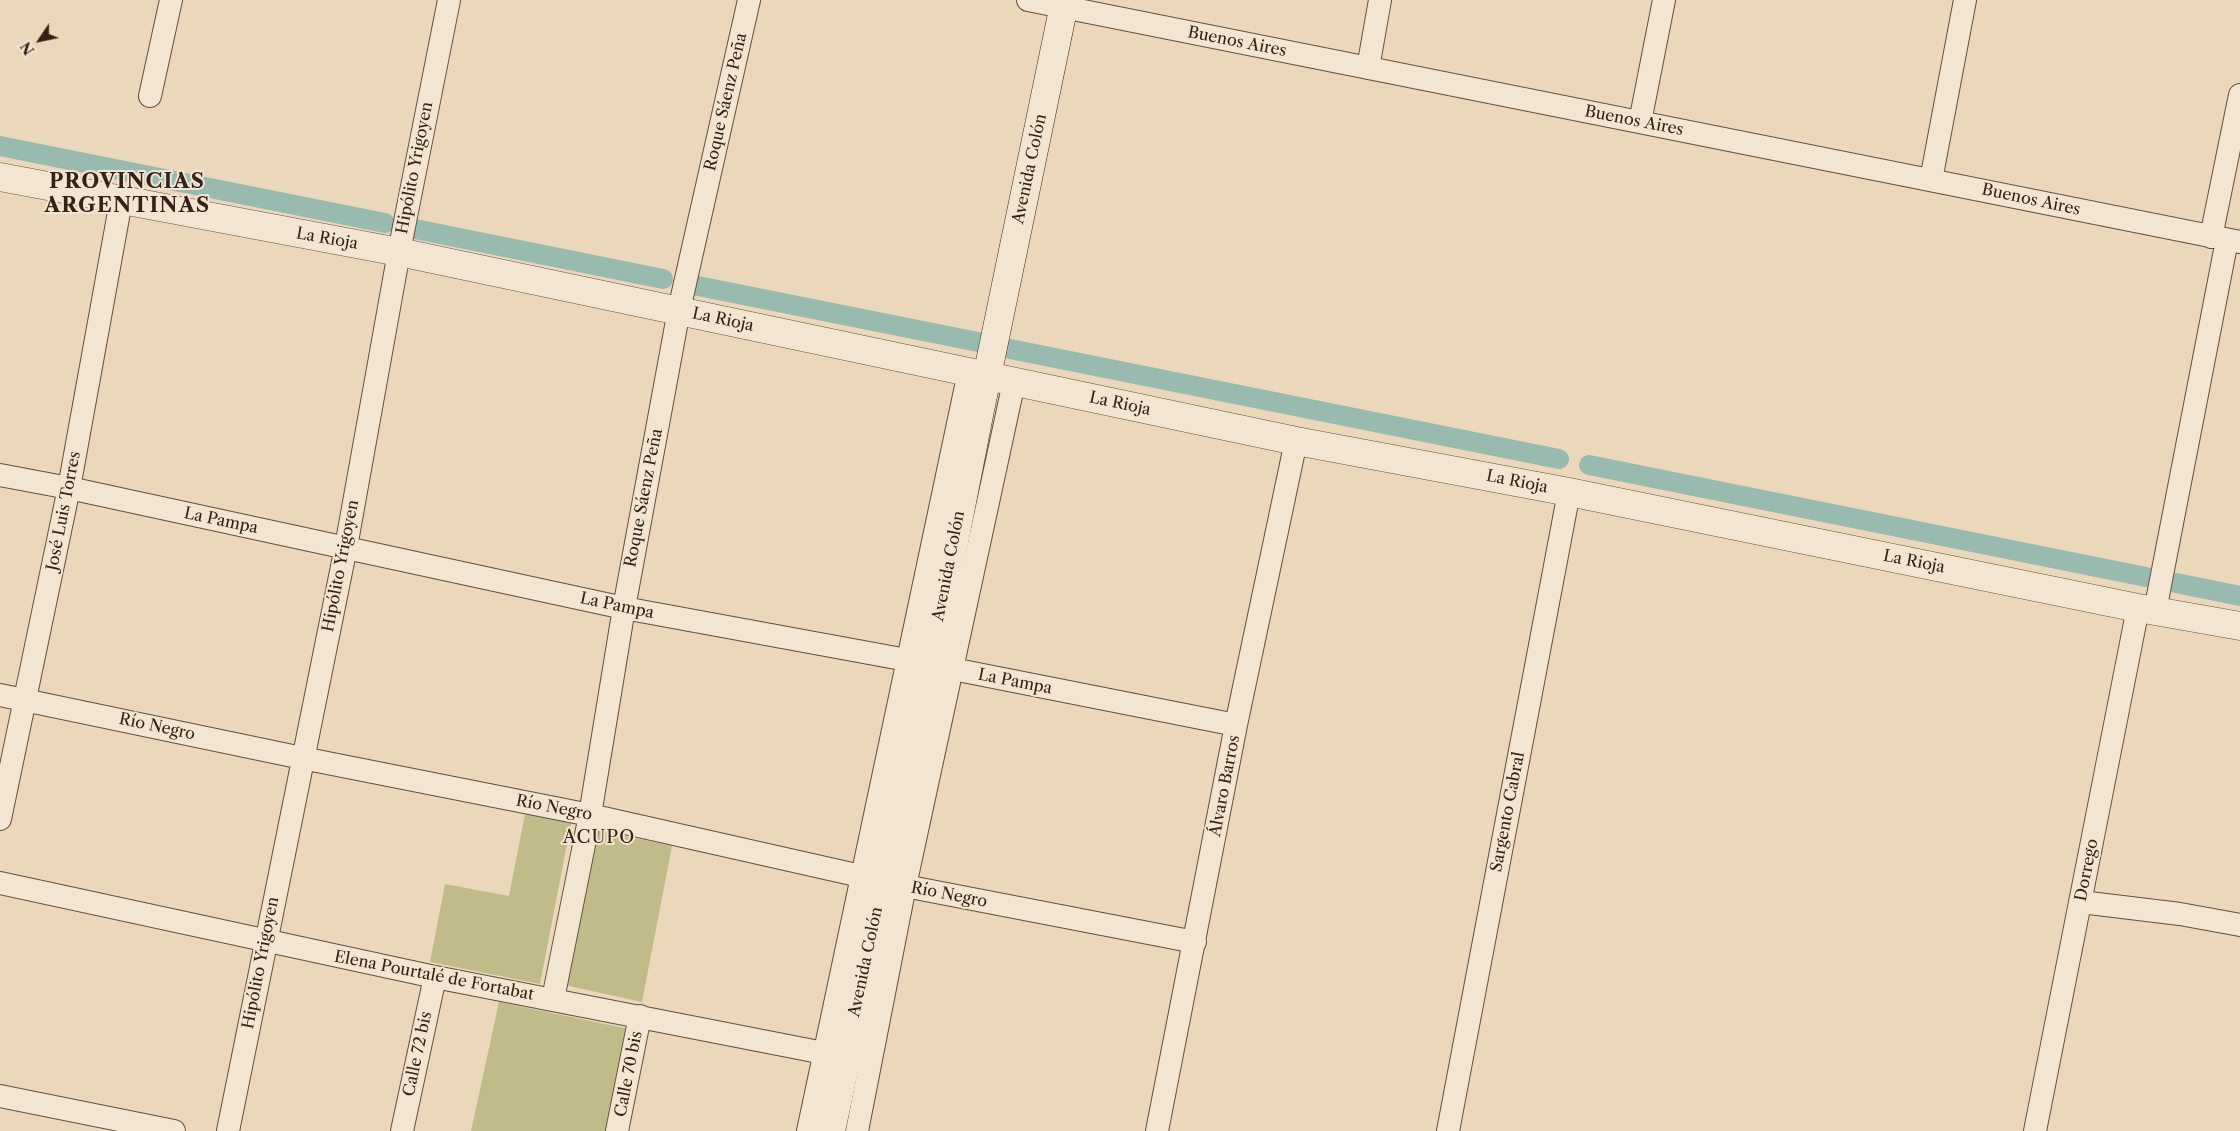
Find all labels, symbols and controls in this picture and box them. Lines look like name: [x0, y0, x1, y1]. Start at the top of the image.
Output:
north arrow: [15, 15, 65, 65]
street label: Buenos Aires: [1186, 23, 1288, 61]
street label: Roque Sáenz Peña: [701, 31, 751, 173]
text: N: [17, 38, 38, 58]
street label: Hipólito Yrigoyen: [393, 100, 437, 236]
street label: Buenos Aires: [1583, 102, 1685, 140]
street label: Avenida Colón: [1009, 112, 1051, 226]
district label: PROVINCIAS ARGENTINAS: [43, 169, 211, 219]
street label: Buenos Aires: [1980, 180, 2082, 220]
street label: La Rioja: [295, 224, 359, 254]
street label: La Rioja: [690, 304, 756, 336]
street label: La Rioja: [1087, 388, 1153, 420]
street label: Roque Sáenz Peña: [621, 427, 667, 569]
street label: José Luis Torres: [43, 450, 85, 572]
street label: La Rioja: [1484, 467, 1550, 497]
street label: Hipólito Yrigoyen: [319, 498, 363, 634]
street label: La Pampa: [182, 504, 260, 538]
street label: Avenida Colón: [929, 509, 969, 623]
street label: La Rioja: [1881, 547, 1947, 577]
street label: La Pampa: [578, 589, 656, 623]
street label: La Pampa: [976, 665, 1054, 699]
street label: Río Negro: [117, 710, 197, 744]
street label: Álvaro Barros: [1206, 733, 1244, 839]
street label: Sargento Cabral: [1487, 750, 1529, 874]
street label: Río Negro: [514, 791, 594, 825]
district label: ACUPO: [562, 827, 636, 849]
street label: Dorrego: [2072, 837, 2102, 903]
street label: Río Negro: [909, 878, 989, 912]
street label: Hipólito Yrigoyen: [239, 895, 283, 1031]
street label: Avenida Colón: [845, 905, 887, 1019]
street label: Elena Pourtalé de Fortabat: [332, 947, 536, 1005]
street label: Calle 72 bis: [400, 1010, 436, 1098]
street label: Calle 70 bis: [611, 1029, 647, 1119]

